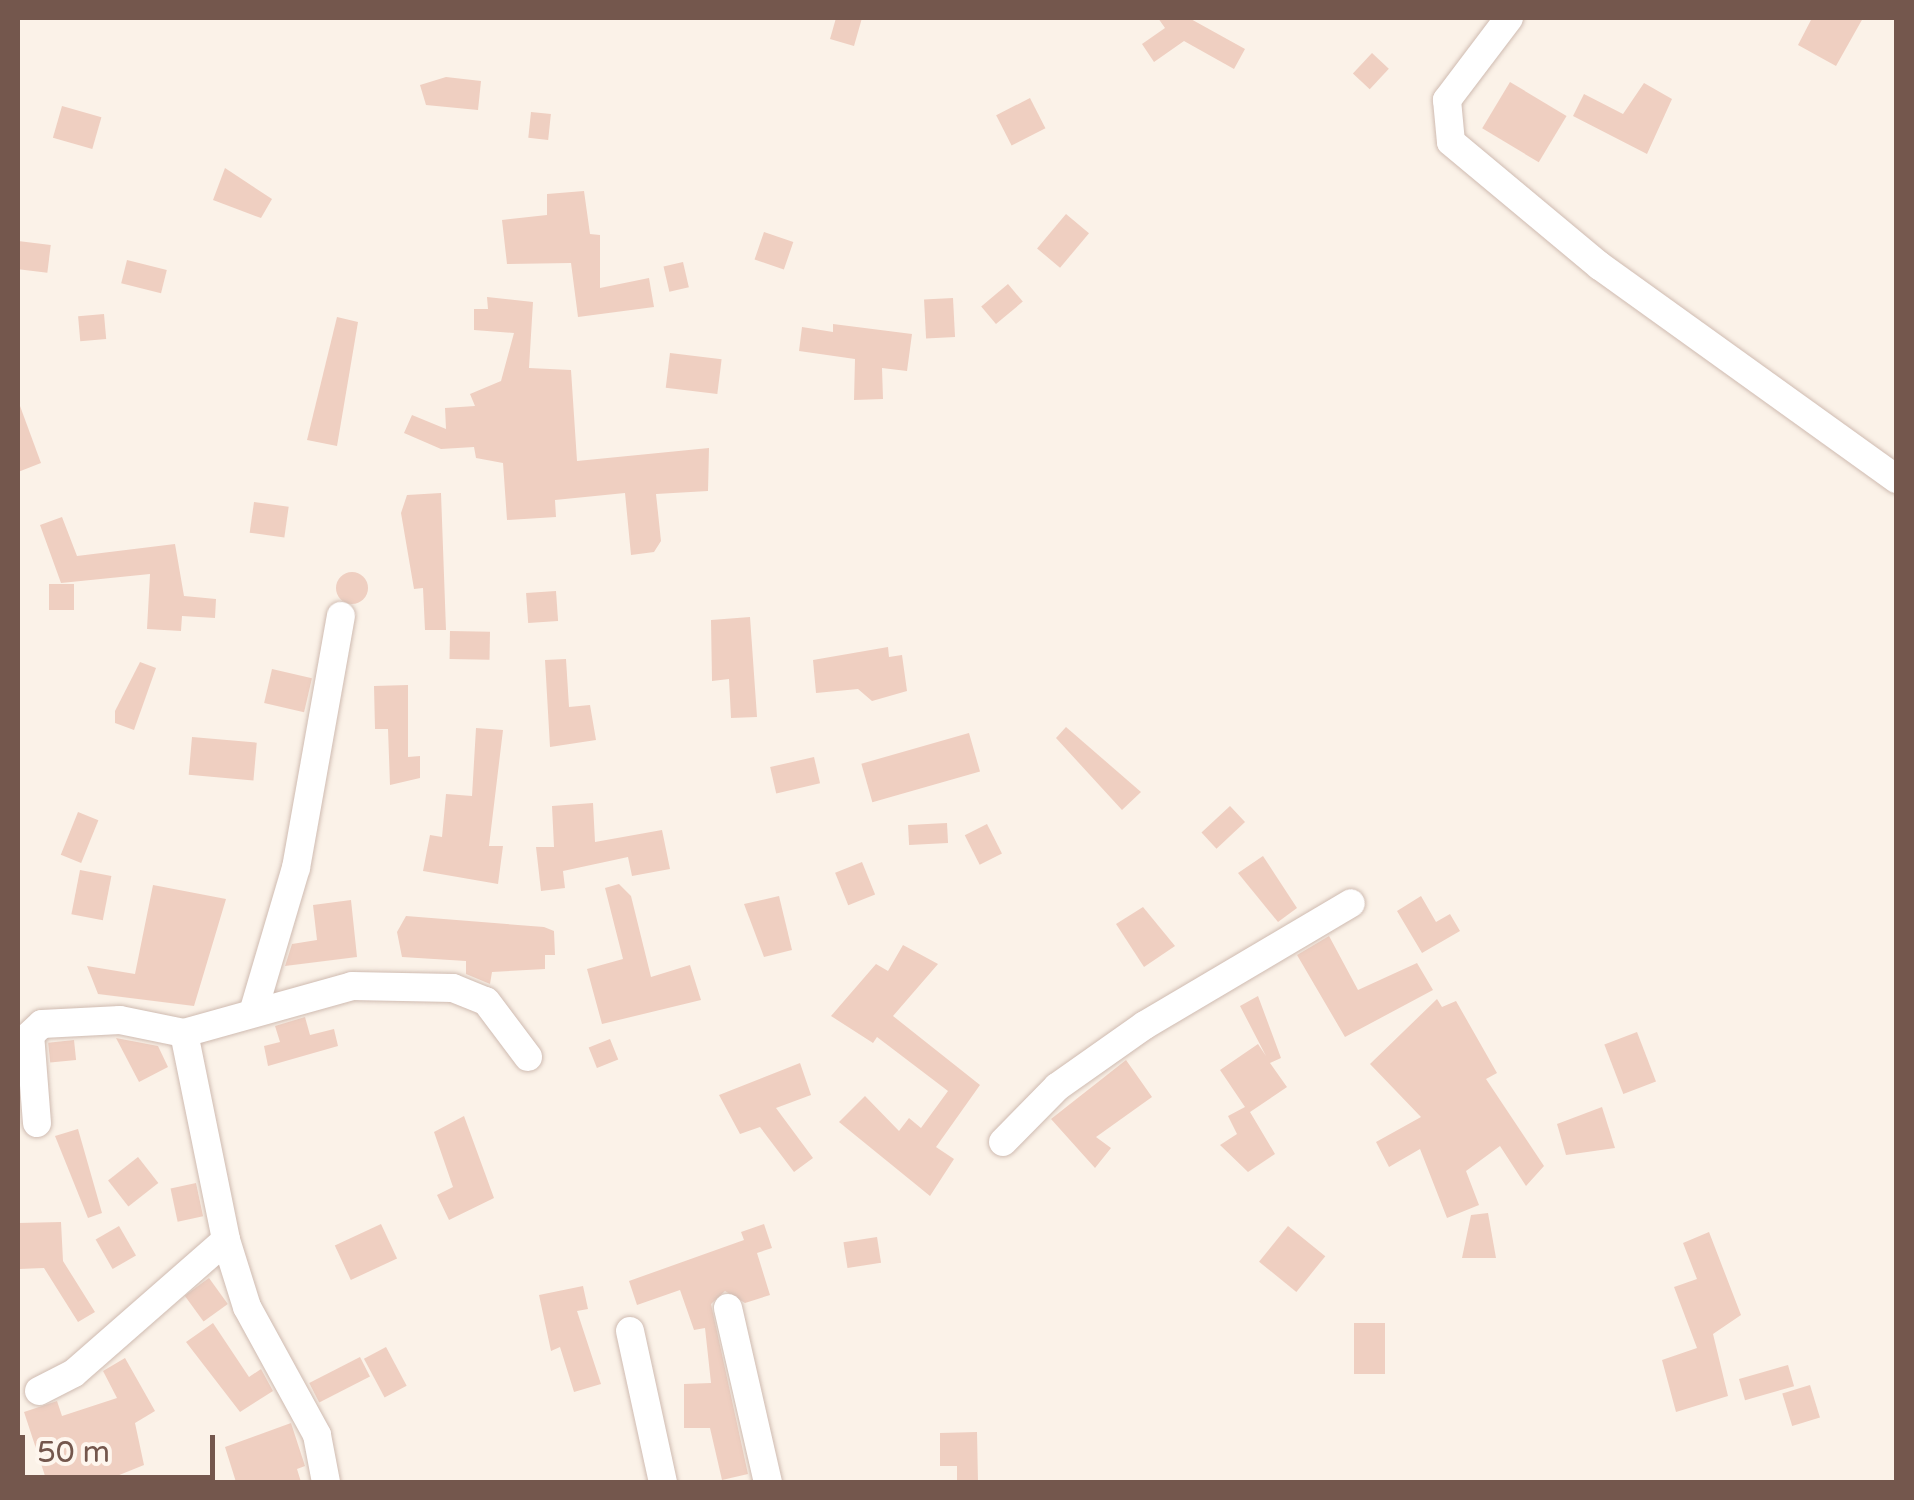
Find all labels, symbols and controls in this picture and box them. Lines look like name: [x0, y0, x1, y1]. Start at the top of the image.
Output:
scale bar: [25, 1415, 220, 1477]
text: 50 m: [37, 1434, 110, 1471]

